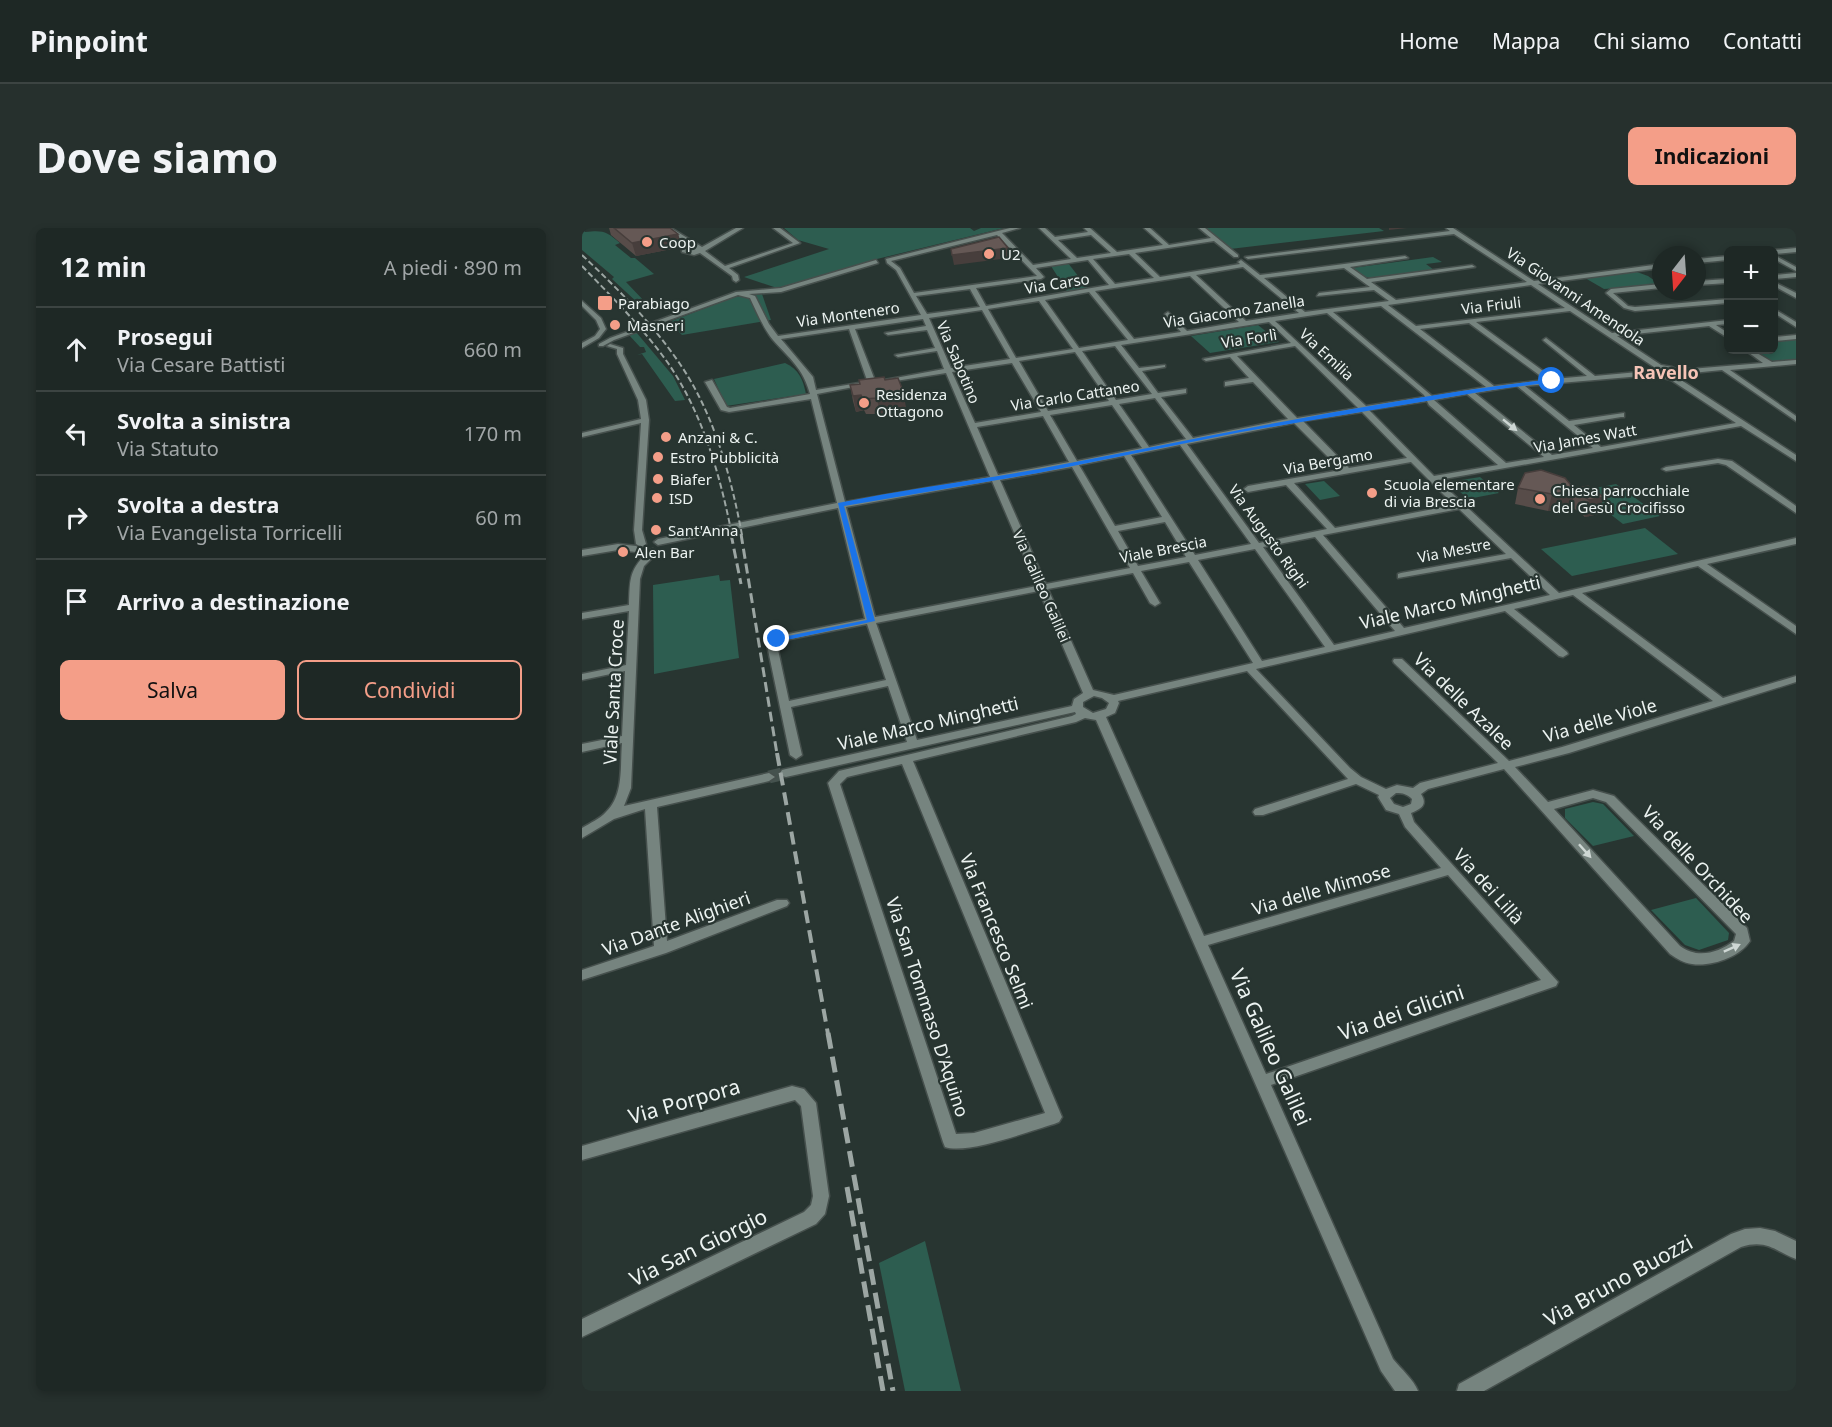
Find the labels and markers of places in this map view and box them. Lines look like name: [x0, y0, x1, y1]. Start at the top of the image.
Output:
place label: Coop: [659, 232, 696, 252]
marker: Coop: [640, 235, 654, 249]
place label: U2: [1001, 244, 1021, 264]
marker: U2: [982, 247, 996, 261]
place label: Parabiago: [618, 293, 690, 313]
marker: Parabiago: [596, 294, 614, 312]
place label: Masneri: [627, 315, 684, 335]
marker: Masneri: [608, 318, 622, 332]
place label: Residenza Ottagono: [876, 384, 947, 421]
marker: Residenza Ottagono: [857, 396, 871, 410]
place label: Anzani & C.: [678, 427, 758, 447]
marker: Anzani & C.: [659, 430, 673, 444]
place label: Estro Pubblicità: [670, 447, 779, 467]
marker: Estro Pubblicità: [651, 450, 665, 464]
place label: Biafer: [670, 469, 712, 489]
marker: Biafer: [651, 472, 665, 486]
place label: Scuola elementare di via Brescia: [1384, 474, 1515, 511]
place label: Chiesa parrocchiale del Gesù Crocifisso: [1552, 480, 1690, 517]
marker: Scuola elementare di via Brescia: [1365, 486, 1379, 500]
place label: ISD: [669, 488, 693, 508]
marker: ISD: [650, 491, 664, 505]
marker: Chiesa parrocchiale del Gesù Crocifisso: [1533, 492, 1547, 506]
place label: Sant'Anna: [668, 520, 739, 540]
marker: Sant'Anna: [649, 523, 663, 537]
place label: Alen Bar: [635, 542, 694, 562]
marker: Alen Bar: [616, 545, 630, 559]

